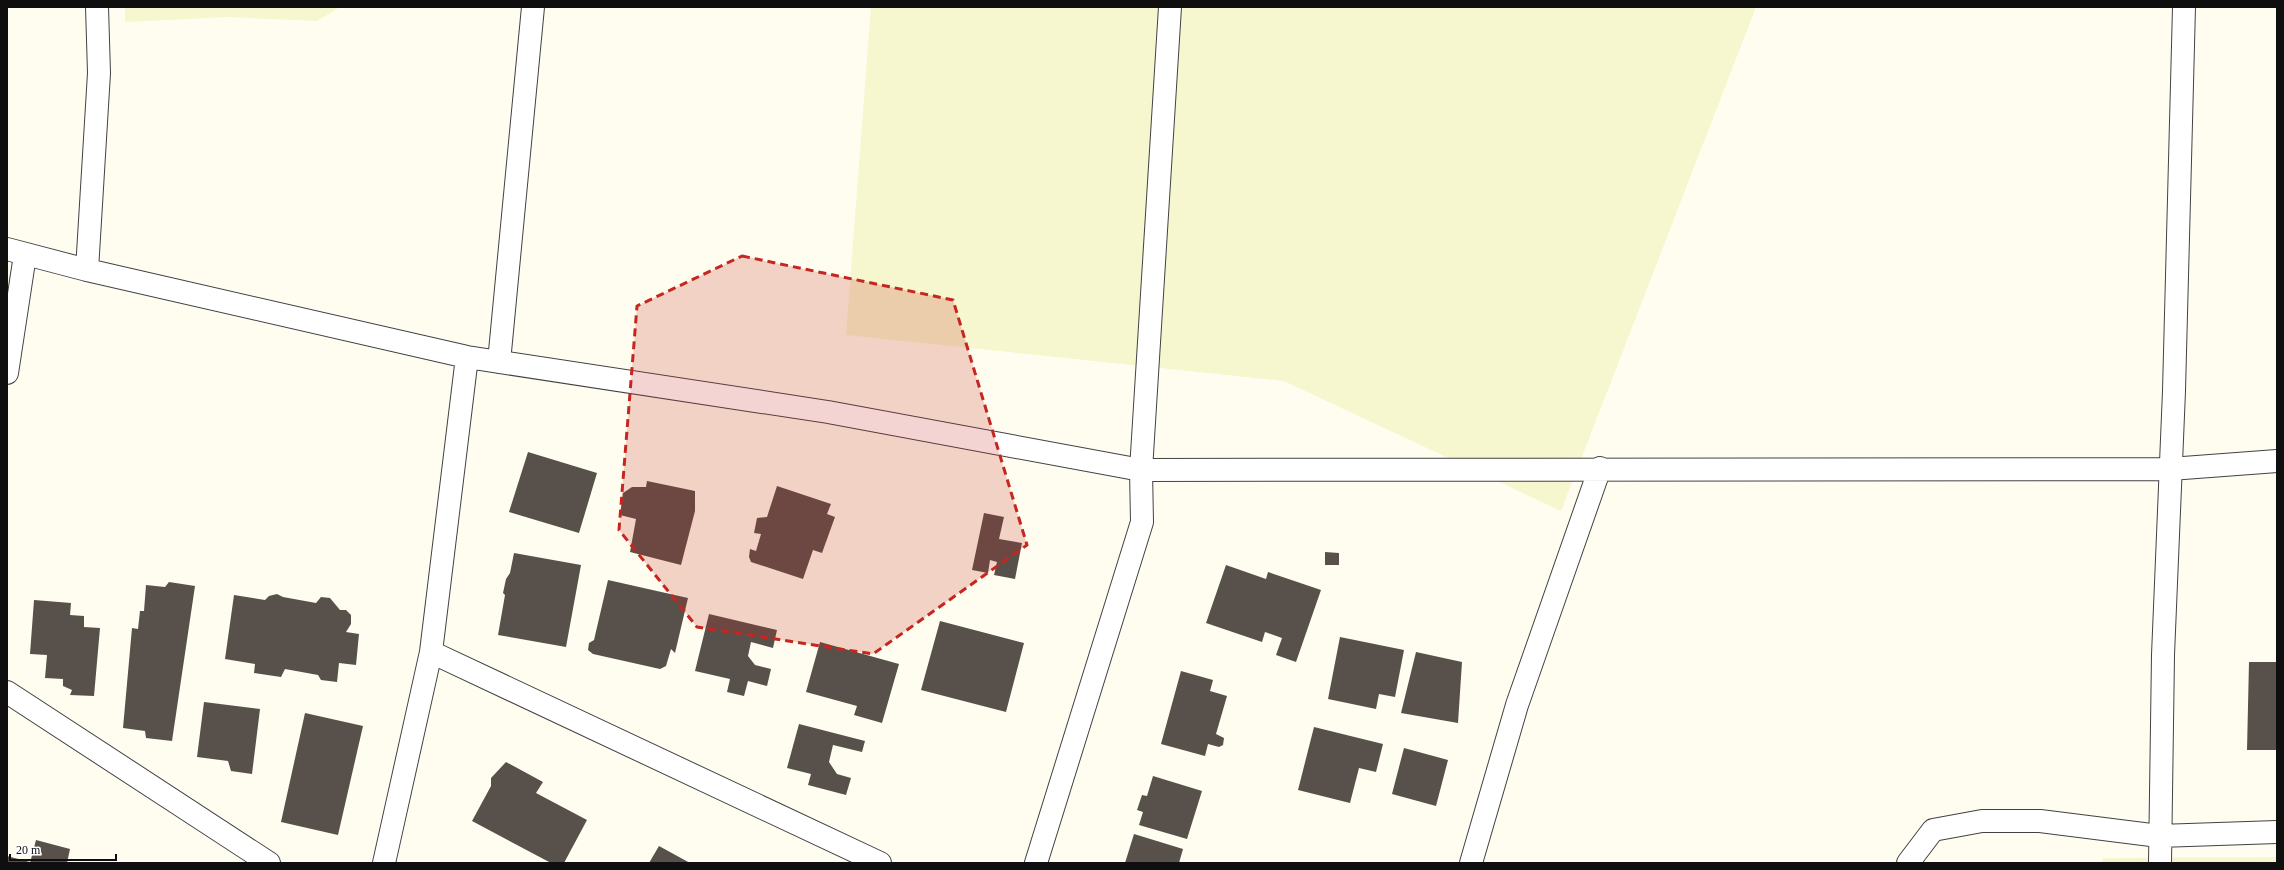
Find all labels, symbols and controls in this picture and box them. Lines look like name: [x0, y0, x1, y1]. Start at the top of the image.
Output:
scale bar: [10, 836, 116, 862]
text: 20 m: [16, 843, 41, 857]

